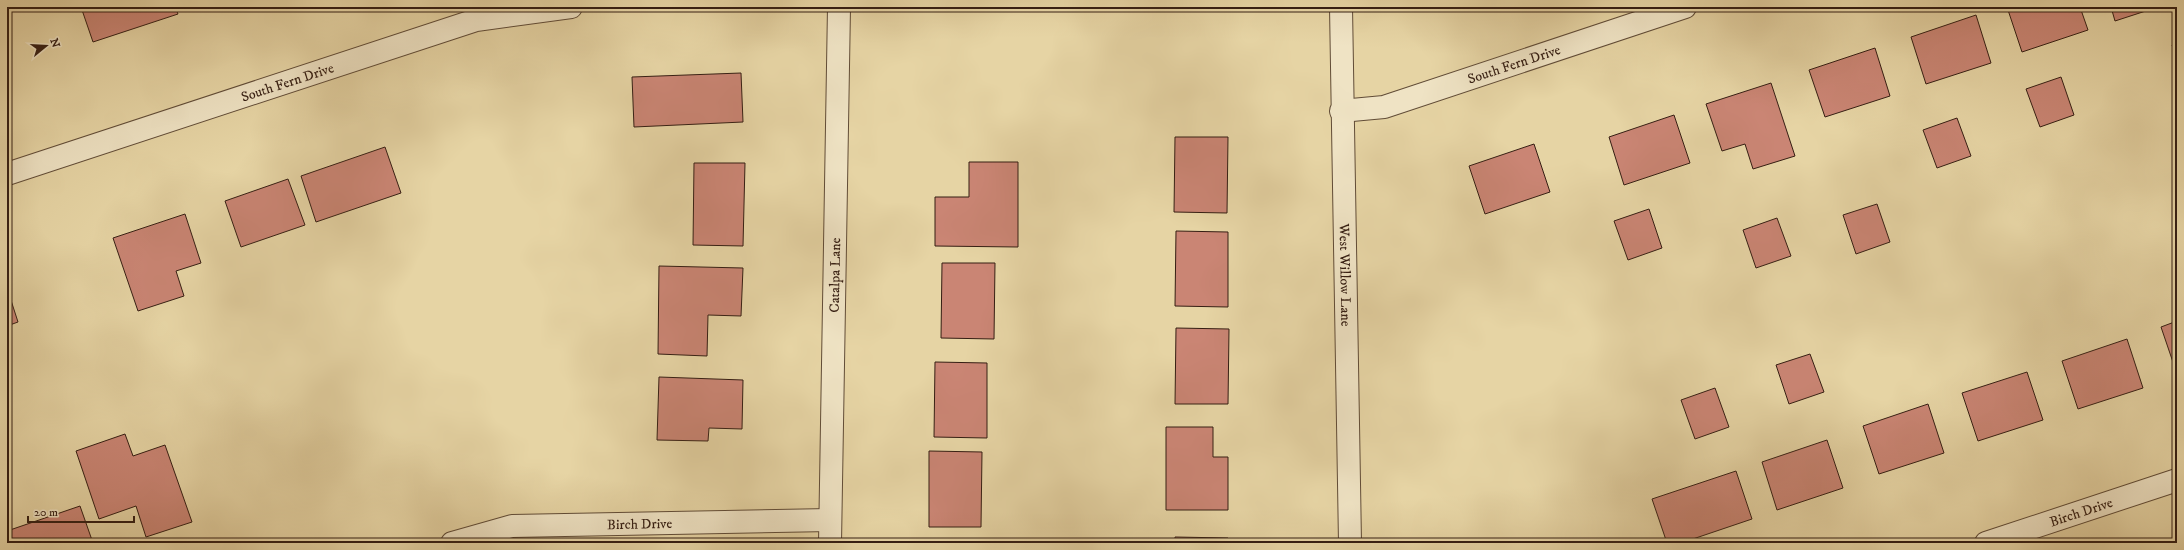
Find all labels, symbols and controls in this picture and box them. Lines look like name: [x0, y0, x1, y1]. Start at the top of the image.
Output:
north arrow: [26, 26, 66, 66]
text: N: [47, 37, 63, 50]
street label: South Fern Drive: [1465, 41, 1563, 89]
street label: South Fern Drive: [239, 59, 336, 107]
street label: West Willow Lane: [1335, 222, 1354, 327]
street label: Catalpa Lane: [826, 237, 845, 313]
street label: Birch Drive: [2048, 494, 2115, 531]
scale bar: [28, 498, 134, 524]
text: 20 m: [34, 505, 58, 520]
street label: Birch Drive: [607, 515, 673, 534]

